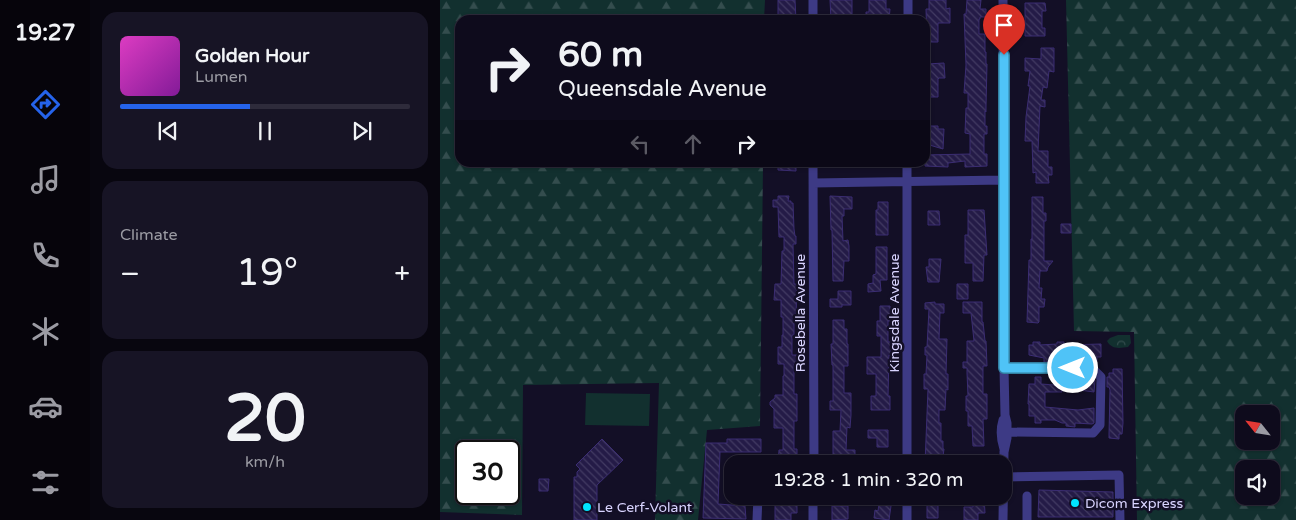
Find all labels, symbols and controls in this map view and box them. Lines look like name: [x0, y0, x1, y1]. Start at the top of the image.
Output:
pin: [983, 4, 1025, 55]
icon: arrive: [990, 11, 1018, 39]
text: 19:27: [15, 20, 75, 46]
text: 60 m: [558, 34, 643, 76]
icon: right: [475, 35, 540, 100]
text: Golden Hour: [195, 45, 309, 67]
text: Lumen: [195, 67, 247, 87]
text: Queensdale Avenue: [558, 76, 767, 102]
icon: directions: [28, 87, 63, 122]
icon: previous: [154, 117, 182, 145]
icon: pause: [251, 117, 279, 145]
icon: next: [348, 117, 376, 145]
icon: left: [626, 130, 654, 158]
icon: ahead: [679, 130, 707, 158]
icon: right: [732, 130, 760, 158]
icon: music: [28, 162, 63, 197]
text: Climate: [120, 225, 178, 245]
icon: phone: [28, 238, 63, 273]
text: 19°: [236, 250, 298, 296]
street label: Rosebella Avenue: [792, 254, 809, 372]
street label: Kingsdale Avenue: [886, 254, 903, 372]
text: −: [120, 257, 140, 291]
text: +: [394, 257, 410, 291]
icon: climate: [28, 314, 63, 349]
position arrow: [1046, 341, 1098, 393]
text: 20: [224, 380, 306, 459]
icon: car: [28, 389, 63, 424]
north arrow: [1235, 405, 1280, 450]
map controls: [1235, 405, 1280, 505]
speed limit sign: 30: [455, 440, 520, 505]
text: km/h: [245, 452, 285, 472]
button: sound: [1235, 460, 1280, 505]
icon: filters: [28, 465, 63, 500]
text: 19:28 · 1 min · 320 m: [772, 469, 964, 491]
place label: Dicom Express: [1085, 495, 1183, 512]
marker: Dicom Express: [1069, 497, 1081, 509]
place label: Le Cerf-Volant: [597, 499, 693, 516]
marker: Le Cerf-Volant: [581, 501, 593, 513]

